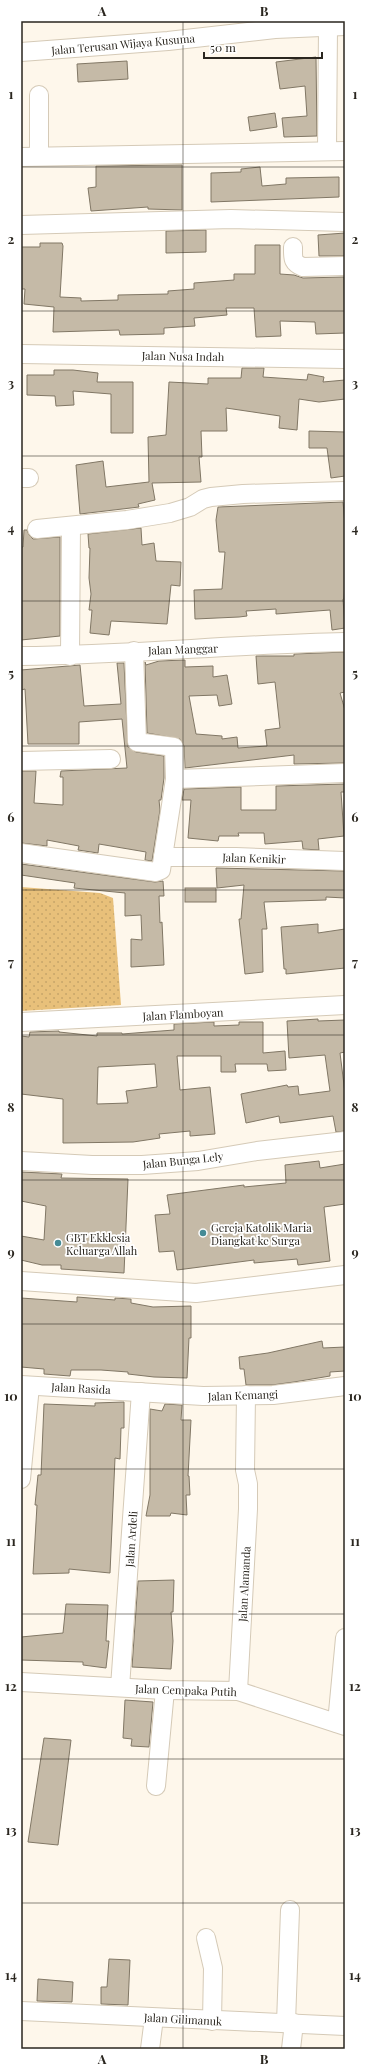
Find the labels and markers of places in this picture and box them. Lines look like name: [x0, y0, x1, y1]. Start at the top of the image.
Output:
place label: Gereja Katolik Maria Diangkat ke Surga: [211, 1220, 312, 1248]
marker: Gereja Katolik Maria Diangkat ke Surga: [198, 1228, 208, 1238]
place label: GBT Ekklesia Keluarga Allah: [66, 1230, 138, 1258]
marker: GBT Ekklesia Keluarga Allah: [53, 1238, 63, 1248]

